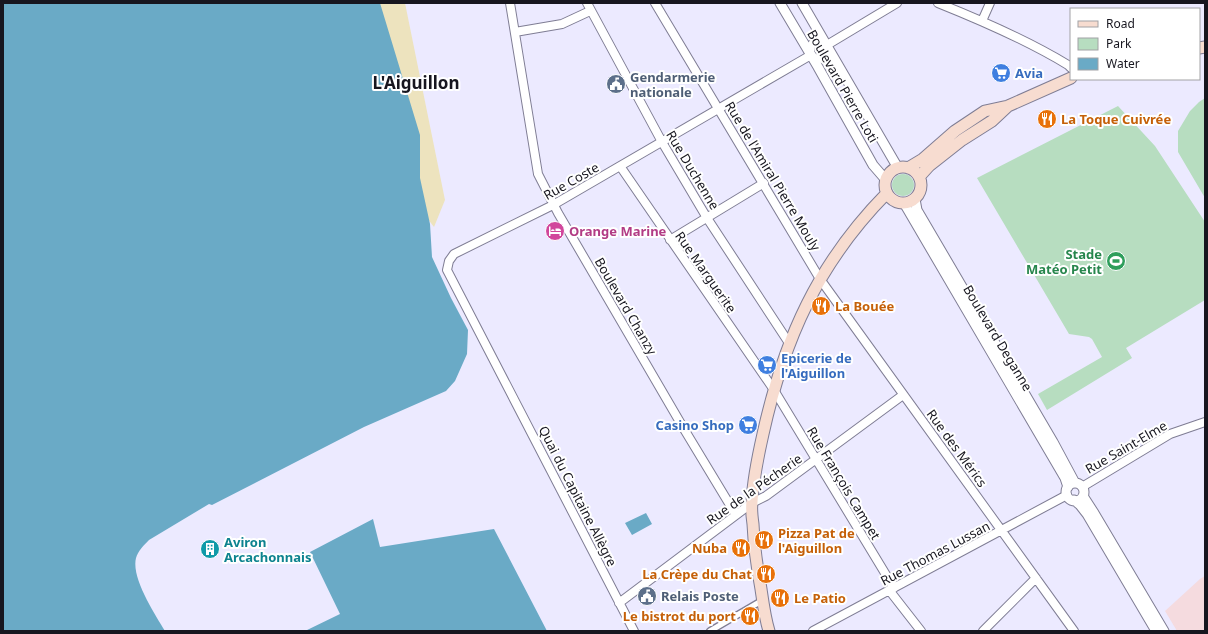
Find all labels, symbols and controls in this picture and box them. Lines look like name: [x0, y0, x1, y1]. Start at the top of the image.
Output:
legend: [1070, 8, 1200, 80]
text: Road: [1106, 15, 1135, 32]
street label: Boulevard Pierre Loti: [803, 26, 883, 146]
text: Park: [1106, 35, 1132, 52]
text: Water: [1106, 55, 1140, 72]
supermarket icon: Avia: [990, 62, 1012, 84]
place label: Avia: [1015, 64, 1043, 82]
place label: Gendarmerie nationale: [630, 68, 716, 101]
district label: L'Aiguillon: [372, 71, 460, 94]
public building icon: Gendarmerie nationale: [605, 73, 627, 95]
street label: Rue de l'Amiral Pierre Mouly: [721, 98, 825, 254]
restaurant icon: La Toque Cuivrée: [1036, 108, 1058, 130]
place label: La Toque Cuivrée: [1061, 110, 1171, 128]
street label: Rue Duchenne: [662, 127, 724, 213]
street label: Rue Coste: [540, 158, 602, 204]
hotel icon: Orange Marine: [544, 220, 566, 242]
place label: Orange Marine: [569, 222, 667, 240]
street label: Rue Marguerite: [671, 228, 741, 316]
place label: Stade Matéo Petit: [1026, 245, 1102, 278]
sports icon: Stade Matéo Petit: [1105, 250, 1127, 272]
street label: Boulevard Chanzy: [591, 254, 661, 358]
street label: Boulevard Deganne: [959, 282, 1037, 394]
restaurant icon: La Bouée: [810, 295, 832, 317]
place label: La Bouée: [835, 297, 894, 315]
place label: Epicerie de l'Aiguillon: [781, 349, 852, 382]
supermarket icon: Epicerie de l'Aiguillon: [756, 354, 778, 376]
street label: Rue des Mérics: [923, 405, 991, 491]
supermarket icon: Casino Shop: [737, 414, 759, 436]
place label: Casino Shop: [656, 416, 734, 434]
street label: Rue Saint-Elme: [1082, 416, 1170, 478]
street label: Quai du Capitaine Allègre: [535, 423, 621, 569]
street label: Rue François Campet: [803, 423, 885, 543]
street label: Rue de la Pécherie: [703, 449, 805, 529]
street label: Rue Thomas Lussan: [877, 516, 993, 590]
place label: Pizza Pat de l'Aiguillon: [778, 524, 855, 557]
restaurant icon: Pizza Pat de l'Aiguillon: [753, 529, 775, 551]
place label: Aviron Arcachonnais: [224, 533, 311, 566]
restaurant icon: Nuba: [730, 537, 752, 559]
building icon: Aviron Arcachonnais: [199, 538, 221, 560]
place label: Nuba: [692, 539, 727, 557]
restaurant icon: La Crèpe du Chat: [755, 563, 777, 585]
place label: La Crèpe du Chat: [642, 565, 752, 583]
public building icon: Relais Poste: [636, 585, 658, 607]
place label: Relais Poste: [661, 587, 739, 605]
restaurant icon: Le Patio: [769, 587, 791, 609]
place label: Le Patio: [794, 589, 846, 607]
restaurant icon: Le bistrot du port: [739, 605, 761, 627]
place label: Le bistrot du port: [623, 607, 736, 625]

